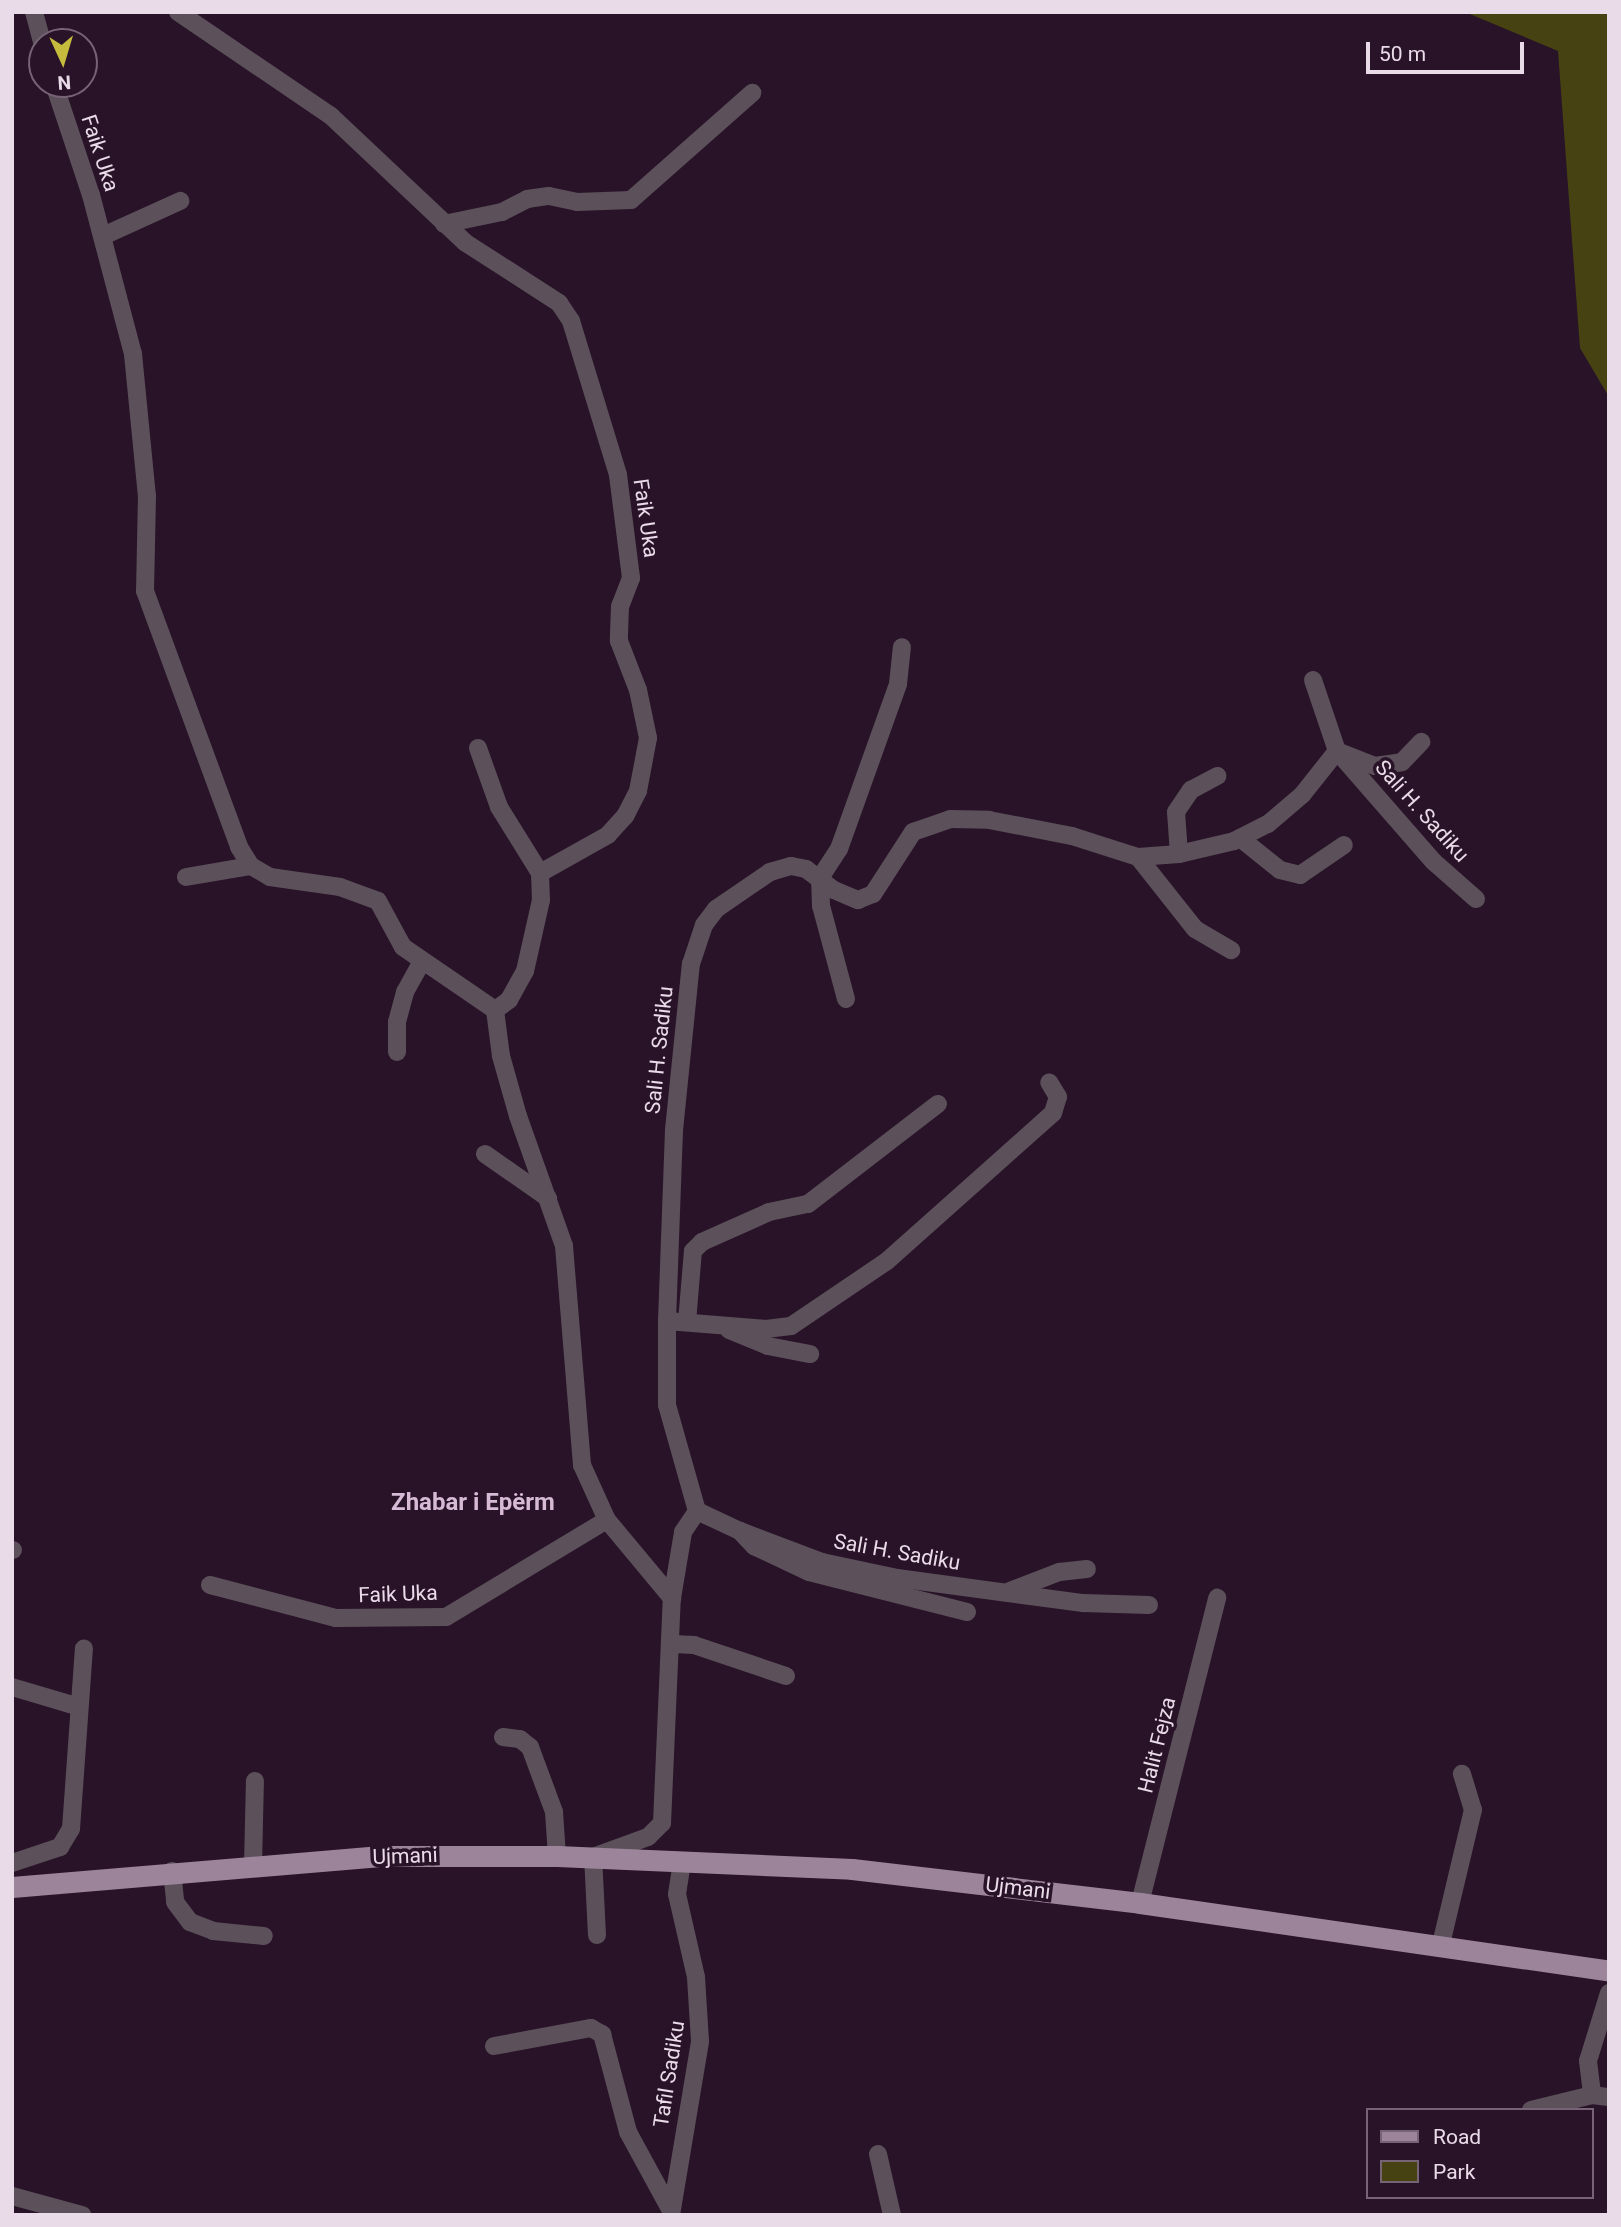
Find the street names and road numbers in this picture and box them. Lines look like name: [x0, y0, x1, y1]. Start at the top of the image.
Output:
street label: Faik Uka: [76, 111, 124, 195]
street label: Faik Uka: [628, 477, 664, 559]
street label: Sali H. Sadiku: [1370, 755, 1474, 867]
street label: Sali H. Sadiku: [640, 985, 678, 1115]
street label: Sali H. Sadiku: [832, 1528, 962, 1576]
street label: Faik Uka: [358, 1580, 438, 1608]
street label: Halit Fejza: [1133, 1694, 1181, 1796]
street label: Ujmani: [372, 1842, 438, 1870]
street label: Ujmani: [984, 1872, 1052, 1904]
street label: Tafil Sadiku: [648, 2019, 690, 2129]

